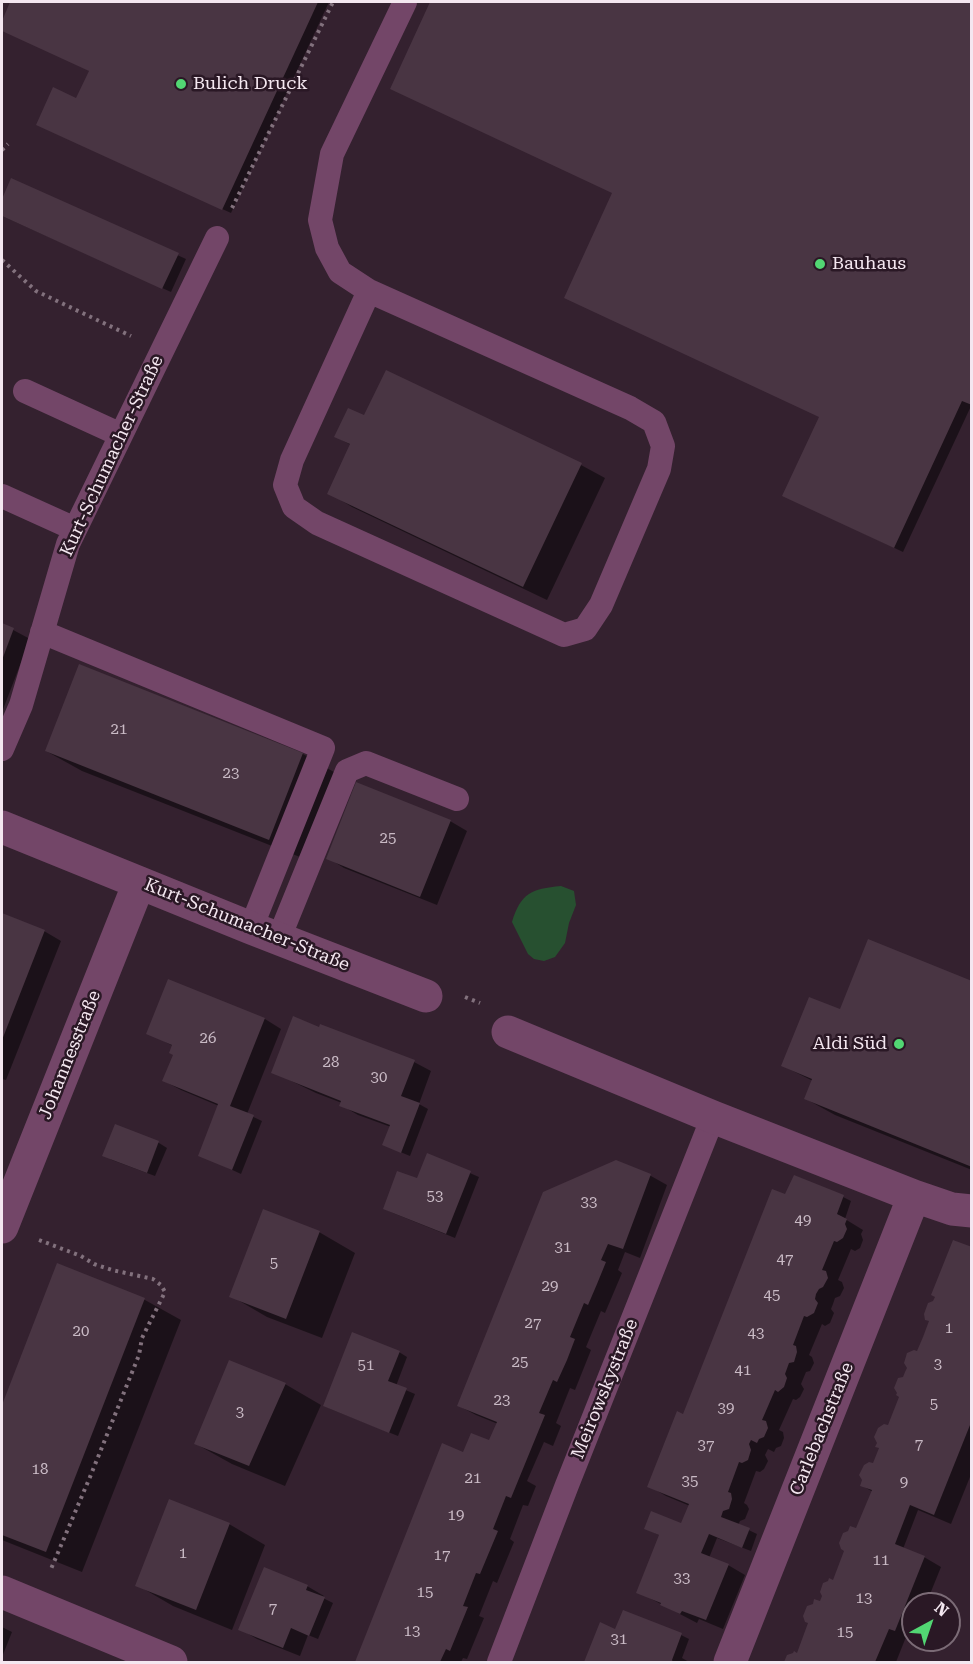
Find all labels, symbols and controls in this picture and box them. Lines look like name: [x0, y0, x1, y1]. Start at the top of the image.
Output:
place label: Bulich Druck: [193, 73, 308, 95]
marker: Bulich Druck: [174, 77, 188, 91]
place label: Bauhaus: [832, 253, 906, 275]
marker: Bauhaus: [813, 257, 827, 271]
street label: Kurt-Schumacher-Straße: [56, 352, 168, 560]
house number: 21: [111, 721, 127, 739]
house number: 23: [223, 765, 239, 783]
house number: 25: [380, 830, 396, 848]
street label: Kurt-Schumacher-Straße: [141, 874, 353, 976]
street label: Johannesstraße: [34, 987, 106, 1123]
house number: 26: [200, 1030, 216, 1048]
place label: Aldi Süd: [813, 1033, 887, 1055]
marker: Aldi Süd: [892, 1037, 906, 1051]
house number: 28: [323, 1054, 339, 1072]
house number: 30: [371, 1069, 387, 1087]
house number: 53: [427, 1188, 443, 1206]
house number: 33: [581, 1194, 597, 1212]
house number: 49: [795, 1212, 811, 1230]
house number: 31: [555, 1239, 571, 1257]
house number: 47: [777, 1251, 793, 1269]
house number: 5: [270, 1255, 278, 1273]
house number: 29: [542, 1278, 558, 1296]
house number: 45: [764, 1287, 780, 1305]
house number: 27: [525, 1315, 541, 1333]
street label: Meirowskystraße: [567, 1316, 643, 1462]
house number: 1: [945, 1320, 953, 1338]
house number: 20: [73, 1323, 89, 1341]
house number: 43: [748, 1325, 764, 1343]
house number: 25: [512, 1354, 528, 1372]
house number: 3: [934, 1356, 942, 1374]
house number: 51: [358, 1357, 374, 1375]
street label: Carlebachstraße: [786, 1359, 858, 1499]
house number: 41: [735, 1362, 751, 1380]
house number: 23: [494, 1392, 510, 1410]
house number: 5: [930, 1396, 938, 1414]
house number: 39: [718, 1400, 734, 1418]
house number: 3: [236, 1404, 244, 1422]
house number: 7: [915, 1436, 923, 1454]
house number: 37: [698, 1437, 714, 1455]
house number: 18: [32, 1461, 48, 1479]
house number: 21: [465, 1470, 481, 1488]
house number: 35: [682, 1473, 698, 1491]
house number: 9: [900, 1474, 908, 1492]
house number: 19: [448, 1507, 464, 1525]
house number: 1: [179, 1545, 187, 1563]
house number: 17: [434, 1547, 450, 1565]
house number: 11: [873, 1552, 889, 1570]
house number: 33: [674, 1570, 690, 1588]
house number: 15: [417, 1584, 433, 1602]
house number: 13: [856, 1590, 872, 1608]
north arrow: [901, 1592, 961, 1652]
text: N: [931, 1598, 952, 1621]
house number: 7: [269, 1600, 277, 1618]
house number: 13: [404, 1623, 420, 1641]
house number: 15: [837, 1624, 853, 1642]
house number: 31: [611, 1631, 627, 1649]

